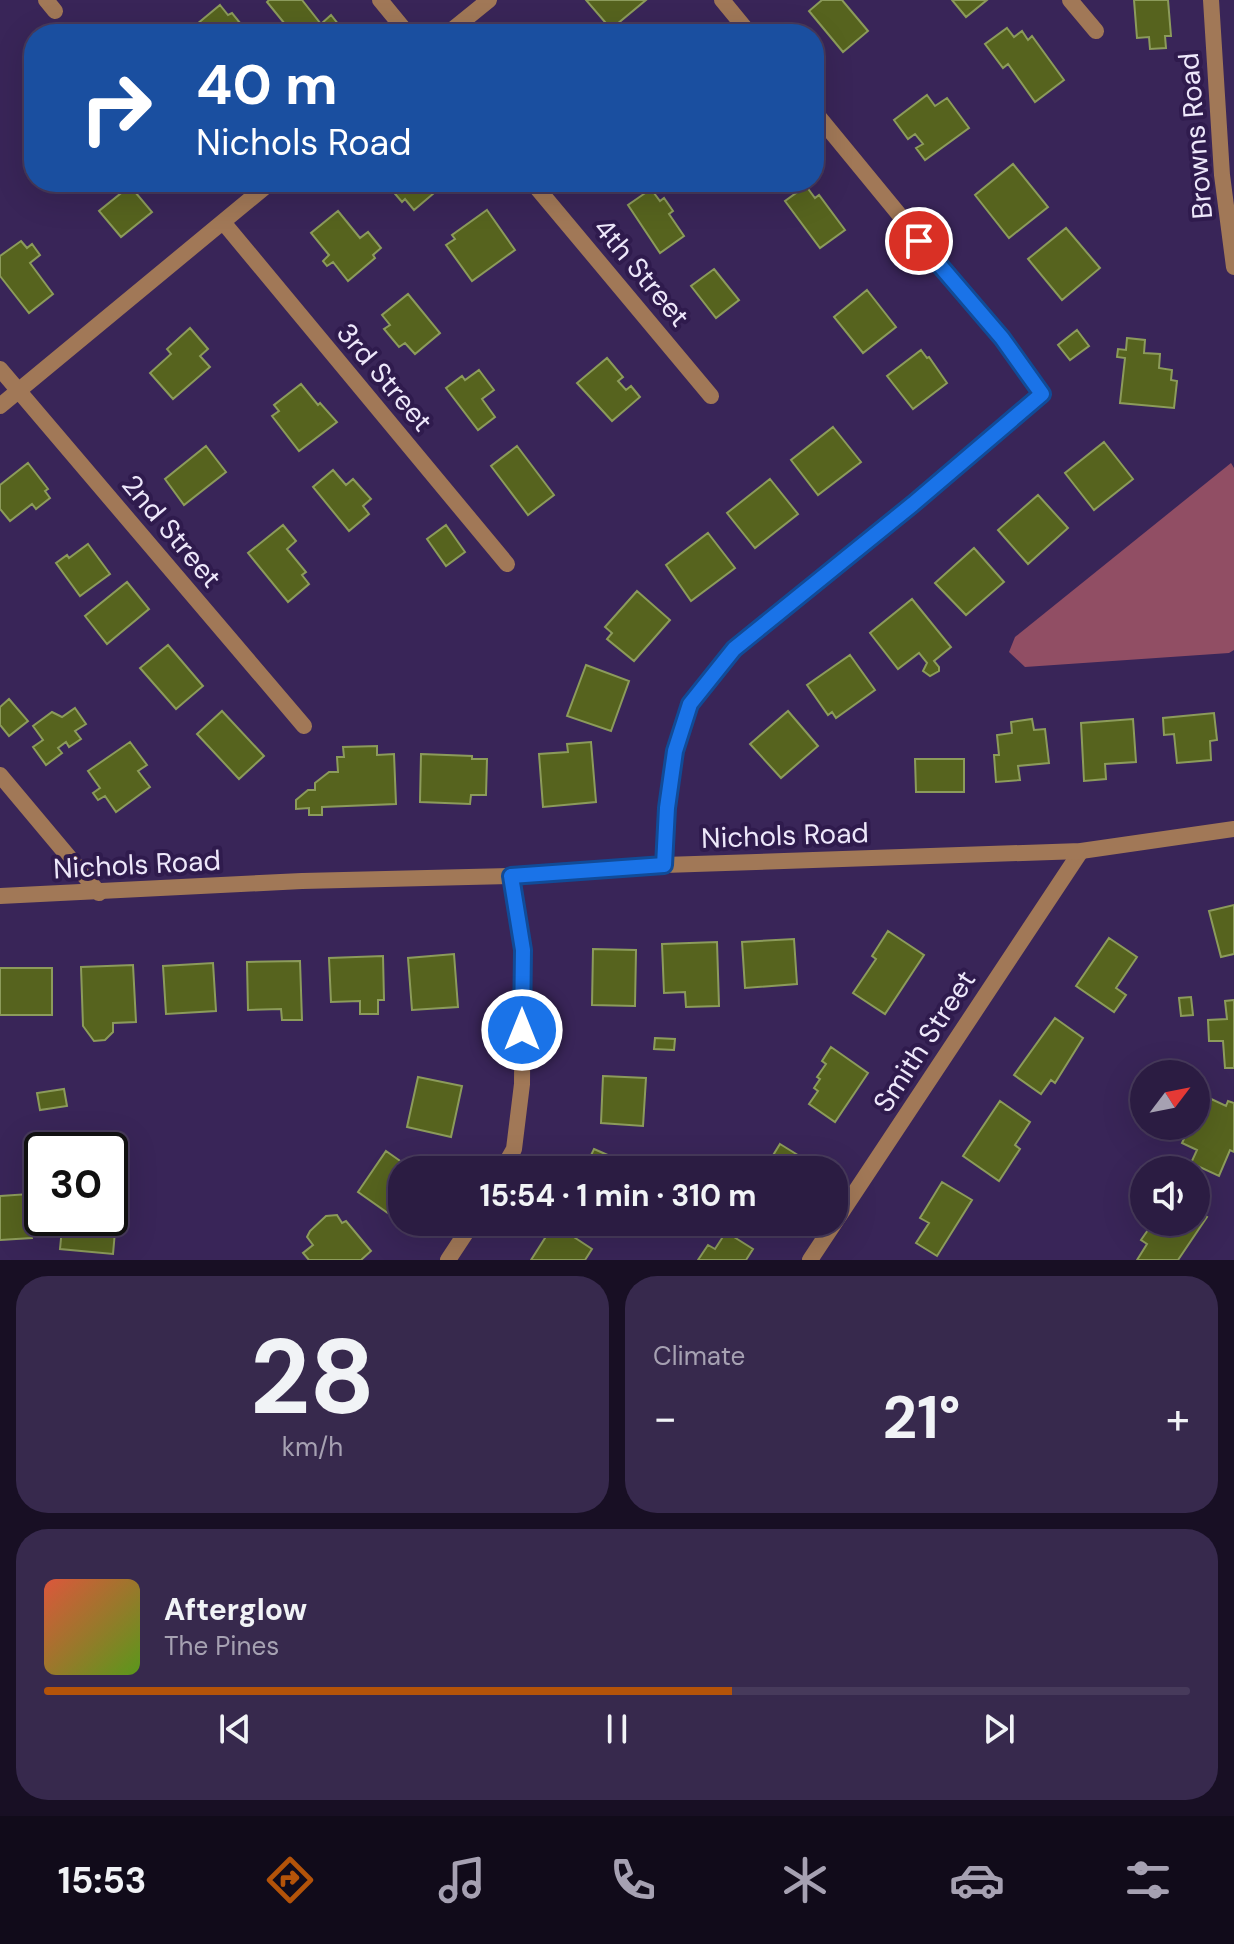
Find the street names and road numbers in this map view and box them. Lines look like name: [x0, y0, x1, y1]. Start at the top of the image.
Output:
street label: Browns Road: [1170, 51, 1221, 221]
street label: 4th Street: [585, 210, 698, 334]
street label: 3rd Street: [328, 315, 441, 439]
street label: 2nd Street: [114, 467, 230, 596]
street label: Nichols Road: [701, 814, 869, 857]
street label: Nichols Road: [52, 842, 222, 887]
street label: Smith Street: [865, 963, 984, 1119]

